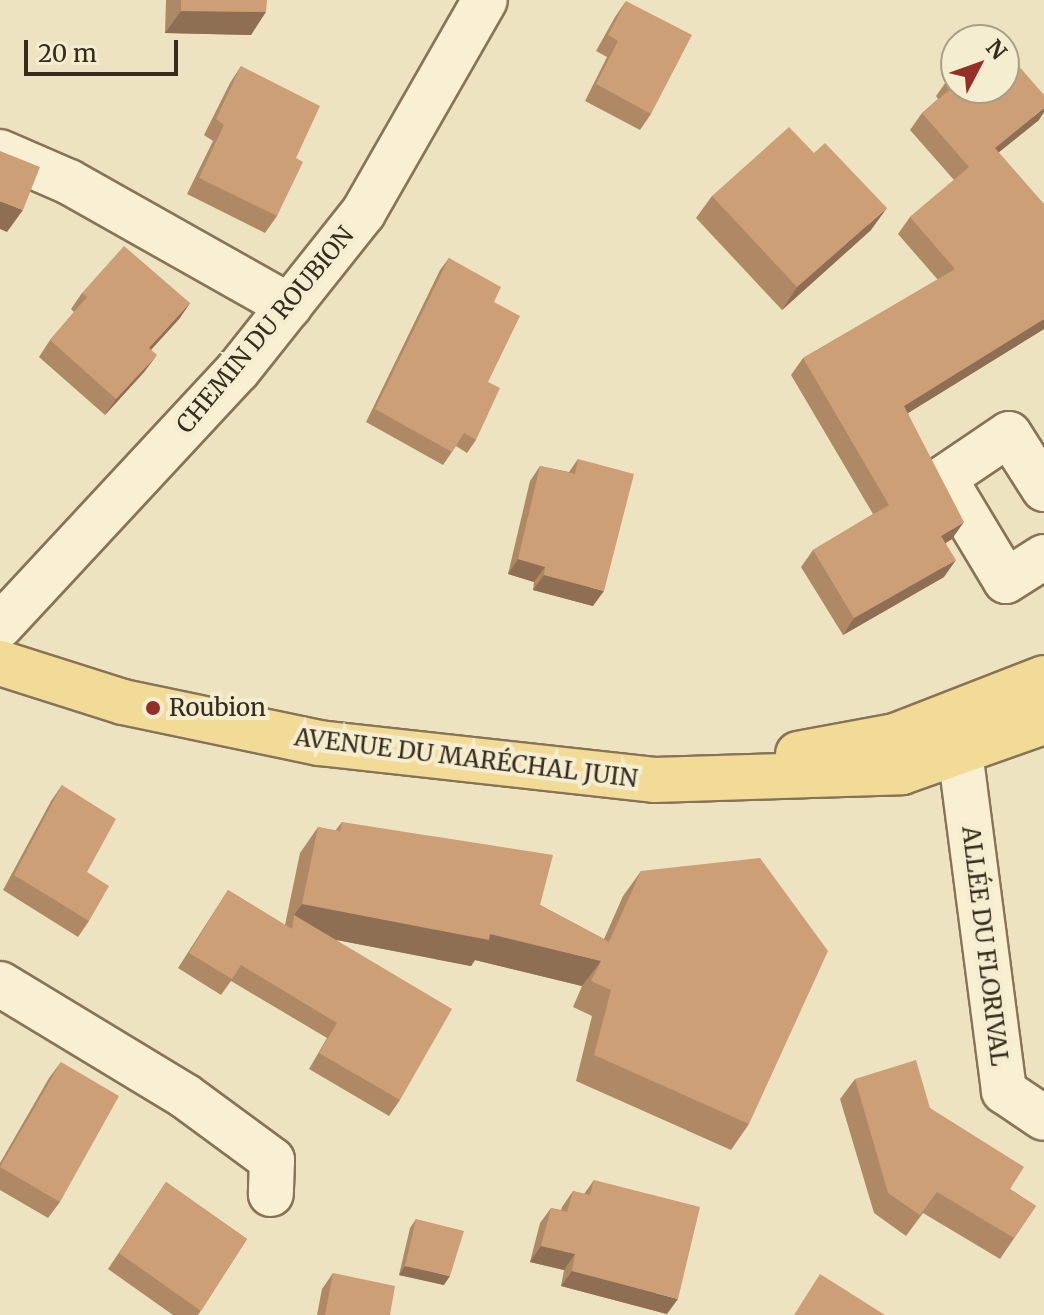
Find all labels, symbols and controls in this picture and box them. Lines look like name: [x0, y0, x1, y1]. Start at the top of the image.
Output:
scale bar: [28, 24, 182, 74]
north arrow: [940, 24, 1020, 104]
text: N: [980, 34, 1013, 65]
text: 20 m: [38, 38, 97, 69]
street label: CHEMIN DU ROUBION: [170, 221, 360, 439]
place label: Roubion: [169, 694, 266, 722]
marker: Roubion: [144, 699, 162, 717]
street label: AVENUE DU MARÉCHAL JUIN: [293, 723, 639, 793]
street label: ALLÉE DU FLORIVAL: [956, 824, 1014, 1068]

